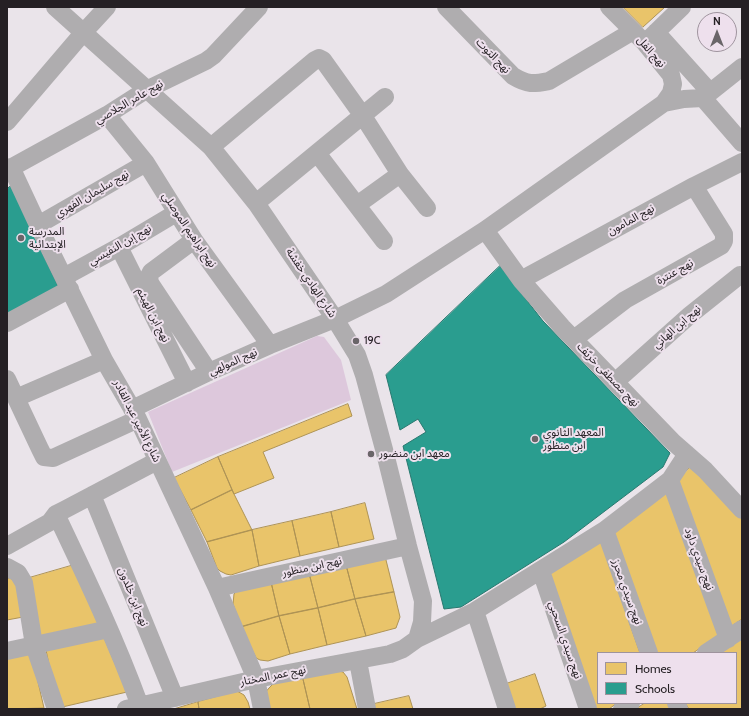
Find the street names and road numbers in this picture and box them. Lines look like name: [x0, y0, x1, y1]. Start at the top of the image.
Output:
street label: نهج الفل: [634, 34, 668, 70]
street label: نهج التوت: [473, 36, 513, 76]
street label: نهج عامر الجلاصي: [93, 77, 165, 127]
street label: نهج سليمان الفهري: [53, 168, 131, 220]
street label: نهج ابراهيم الموصلي: [159, 190, 219, 270]
street label: نهج المامون: [605, 202, 657, 238]
street label: نهج إبن النفيسي: [86, 222, 154, 268]
street label: شارع الهادي خفشة: [283, 246, 339, 320]
street label: نهج عنترة: [654, 257, 696, 287]
street label: نهج ابن الهيثم: [134, 285, 172, 345]
street label: نهج ابن الهاني: [650, 302, 704, 352]
street label: نهج مصطفى خريّف: [574, 340, 642, 410]
street label: نهج المولهي: [207, 345, 259, 379]
street label: شارع الأمير عبد القادر: [111, 378, 163, 464]
street label: نهج سيدي داود: [682, 526, 716, 592]
street label: نهج ابن منظور: [281, 554, 343, 580]
street label: نهج سيدي محرز: [609, 557, 645, 627]
street label: نهج ابن خلدون: [115, 566, 151, 628]
street label: نهج سيدي السحبي: [546, 599, 584, 681]
street label: نهج عمر المختار: [239, 663, 307, 689]

